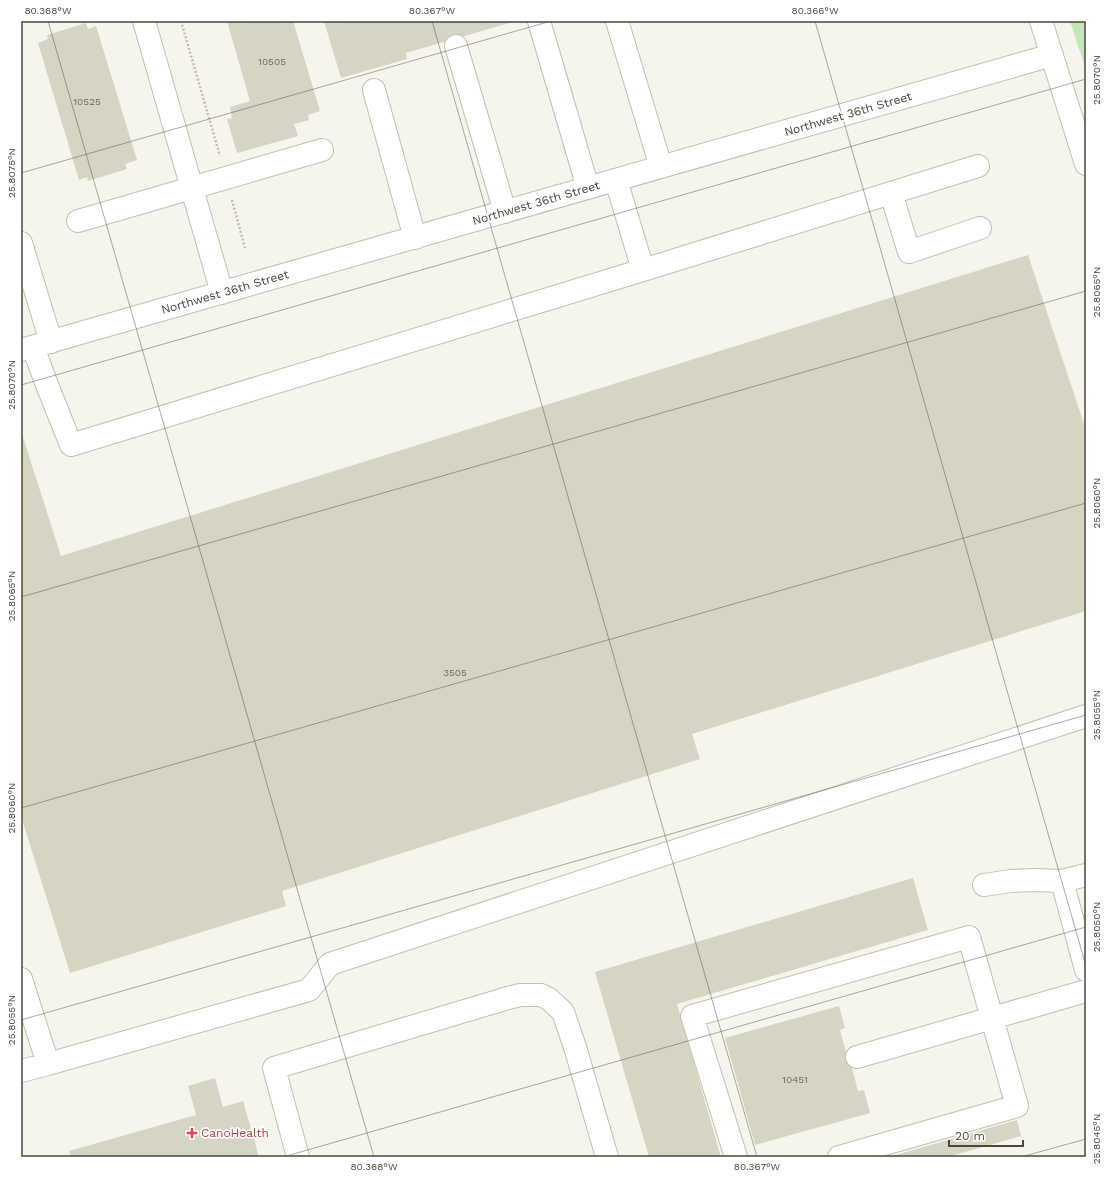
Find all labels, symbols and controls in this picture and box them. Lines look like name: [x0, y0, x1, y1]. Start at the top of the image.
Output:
text: 80.368°W: [24, 5, 72, 16]
text: 80.367°W: [409, 5, 456, 16]
text: 80.366°W: [792, 5, 839, 16]
text: 25.8070°N: [1091, 55, 1102, 105]
house number: 10505: [258, 56, 286, 67]
street label: Northwest 36th Street: [783, 89, 913, 139]
house number: 10525: [73, 96, 101, 107]
text: 25.8075°N: [6, 148, 17, 198]
street label: Northwest 36th Street: [471, 178, 601, 228]
street label: Northwest 36th Street: [160, 267, 290, 317]
text: 25.8065°N: [1091, 267, 1102, 317]
text: 25.8070°N: [6, 360, 17, 410]
text: 25.8060°N: [1091, 478, 1102, 528]
text: 25.8065°N: [6, 571, 17, 621]
house number: 3505: [443, 667, 467, 678]
text: 25.8055°N: [1091, 690, 1102, 740]
text: 25.8060°N: [6, 783, 17, 833]
text: 25.8050°N: [1091, 902, 1102, 952]
text: 25.8055°N: [6, 995, 17, 1045]
house number: 10451: [782, 1074, 808, 1085]
text: 25.8045°N: [1091, 1114, 1102, 1164]
scale bar: [949, 1122, 1023, 1148]
place label: CanoHealth: [201, 1126, 269, 1140]
marker: CanoHealth: [186, 1127, 198, 1139]
text: 20 m: [955, 1129, 985, 1143]
text: 80.368°W: [350, 1161, 398, 1172]
text: 80.367°W: [734, 1161, 781, 1172]

